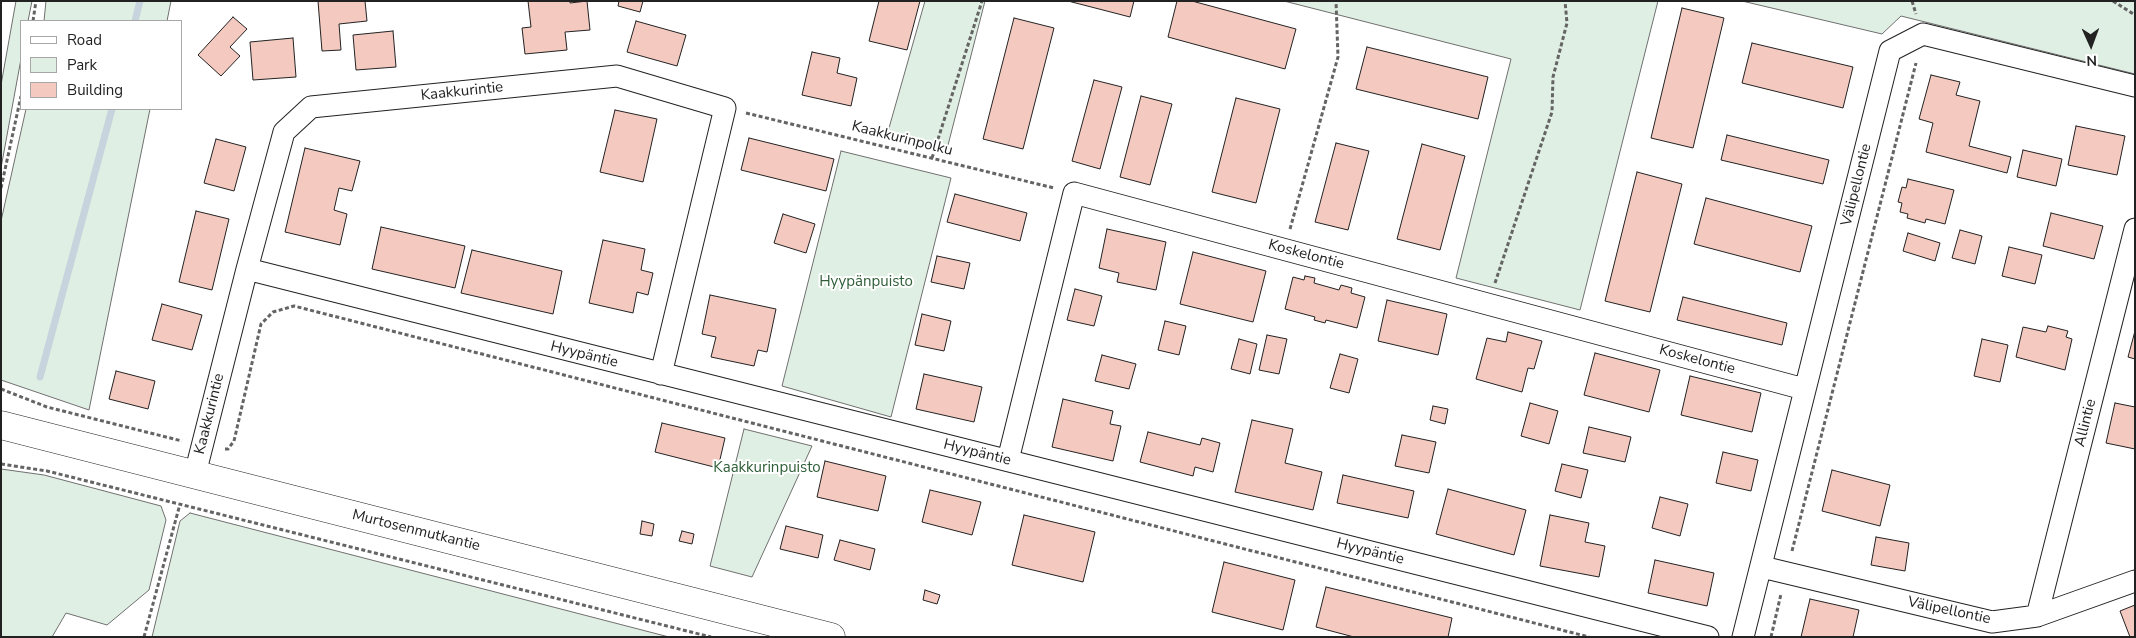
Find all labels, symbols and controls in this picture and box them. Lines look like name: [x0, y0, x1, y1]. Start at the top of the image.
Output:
legend: [20, 20, 182, 110]
north arrow: [2066, 20, 2116, 70]
text: Road: [67, 30, 102, 50]
text: N: [2086, 51, 2097, 70]
text: Park: [67, 55, 97, 75]
street label: Kaakkurintie: [420, 79, 504, 105]
text: Building: [67, 80, 123, 100]
street label: Kaakkurinpolku: [850, 118, 954, 160]
street label: Välipellontie: [1838, 142, 1876, 228]
street label: Koskelontie: [1266, 236, 1346, 274]
park label: Hyypänpuisto: [819, 273, 913, 291]
street label: Hyypäntie: [548, 338, 620, 372]
street label: Koskelontie: [1657, 341, 1737, 379]
street label: Kaakkurintie: [191, 372, 229, 456]
street label: Allintie: [2071, 397, 2101, 449]
street label: Hyypäntie: [941, 436, 1013, 470]
park label: Kaakkurinpuisto: [713, 459, 821, 477]
street label: Murtosenmutkantie: [350, 506, 482, 556]
street label: Hyypäntie: [1334, 535, 1406, 569]
street label: Välipellontie: [1906, 593, 1992, 629]

